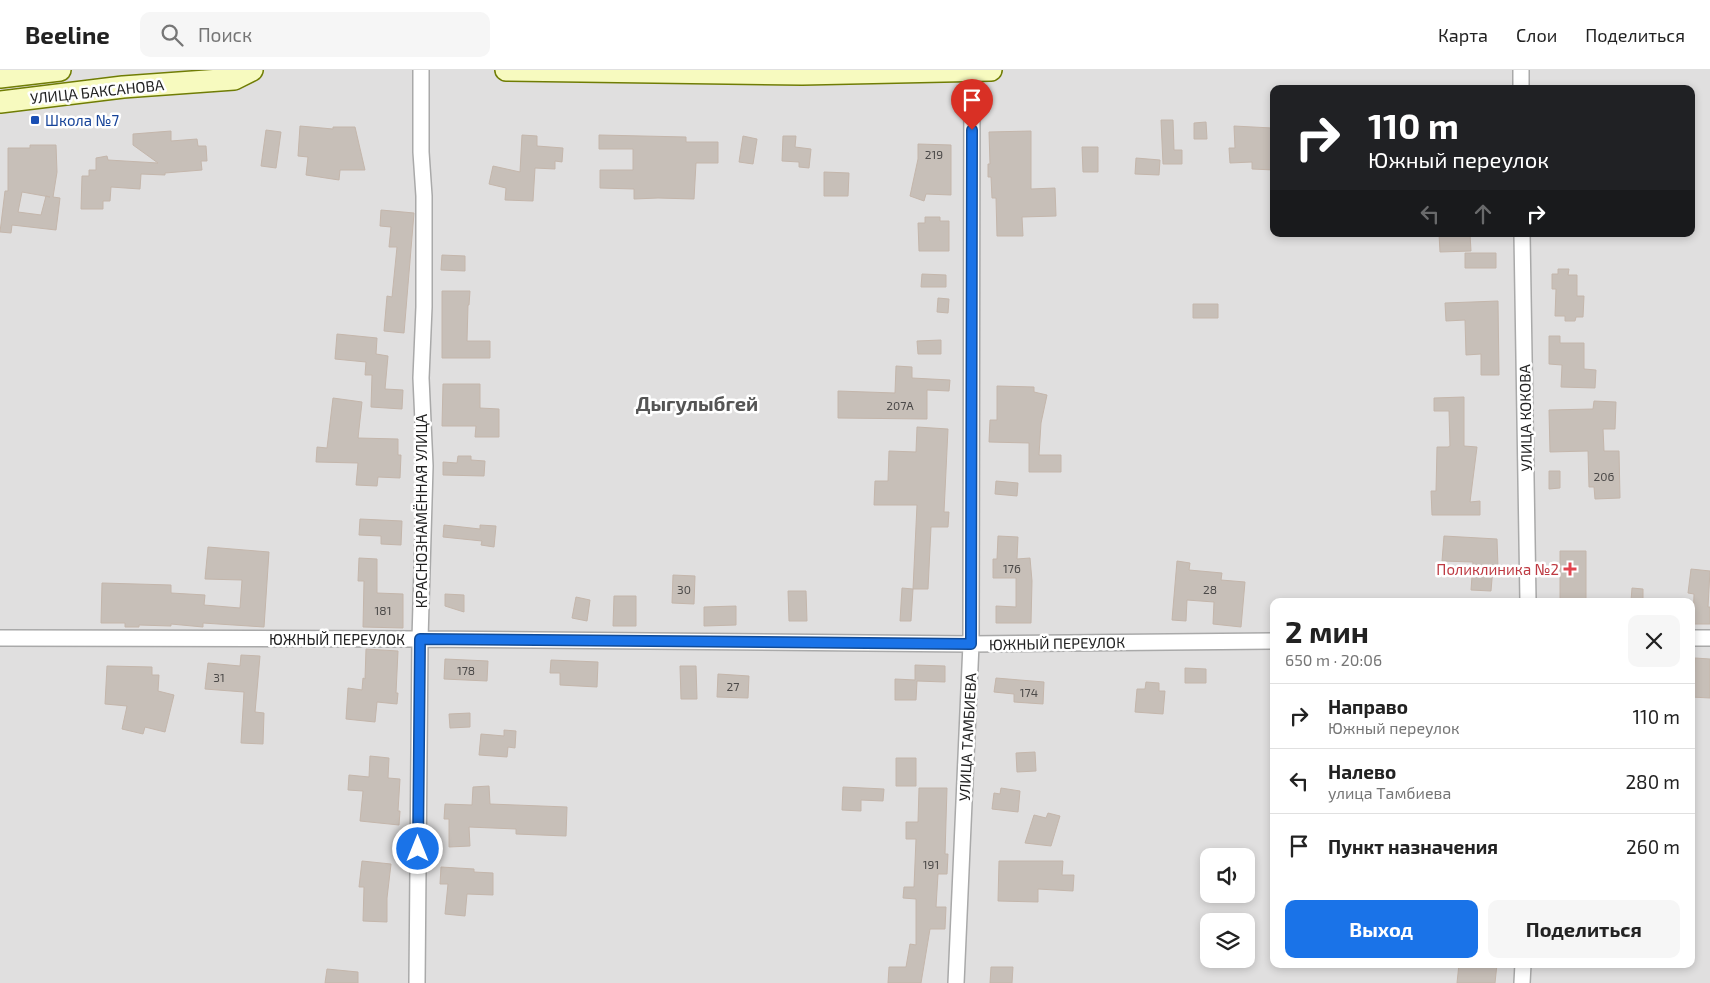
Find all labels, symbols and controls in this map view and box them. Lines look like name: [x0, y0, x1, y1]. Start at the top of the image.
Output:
search box: [140, 12, 490, 57]
text: Beeline: [25, 20, 110, 49]
icon: search: [158, 21, 186, 49]
text: Поиск: [198, 23, 252, 46]
text: Карта: [1438, 24, 1488, 46]
text: Слои: [1516, 24, 1557, 46]
text: Поделиться: [1585, 24, 1685, 46]
street label: УЛИЦА БАКСАНОВА: [29, 75, 166, 107]
pin: [951, 79, 993, 130]
icon: arrive: [958, 86, 986, 114]
text: 110 m: [1368, 104, 1459, 146]
icon: right: [1285, 105, 1350, 170]
place label: Школа №7: [45, 111, 119, 129]
marker: Школа №7: [29, 114, 41, 126]
text: Южный переулок: [1368, 146, 1549, 172]
house number: 219: [925, 147, 943, 161]
icon: left: [1416, 200, 1444, 228]
icon: ahead: [1469, 200, 1497, 228]
icon: right: [1522, 200, 1550, 228]
street label: УЛИЦА КОКОВА: [1515, 364, 1535, 472]
district label: Дыгулыбгей: [636, 391, 758, 415]
house number: 207А: [886, 398, 914, 412]
street label: КРАСНОЗНАМЁННАЯ УЛИЦА: [412, 413, 430, 608]
house number: 206: [1594, 469, 1615, 483]
place label: Поликлиника №2: [1436, 560, 1559, 578]
house number: 176: [1003, 561, 1021, 575]
marker: Поликлиника №2: [1563, 562, 1577, 576]
house number: 30: [677, 582, 691, 596]
house number: 28: [1203, 582, 1217, 596]
house number: 181: [375, 603, 391, 617]
text: 2 мин: [1285, 613, 1369, 649]
button: close: [1628, 615, 1680, 667]
street label: ЮЖНЫЙ ПЕРЕУЛОК: [269, 630, 405, 648]
street label: ЮЖНЫЙ ПЕРЕУЛОК: [989, 633, 1125, 653]
text: 650 m · 20:06: [1285, 650, 1382, 669]
house number: 178: [457, 663, 475, 677]
house number: 31: [213, 670, 225, 684]
street label: УЛИЦА ТАМБИЕВА: [955, 672, 979, 802]
house number: 27: [727, 679, 739, 693]
house number: 174: [1020, 685, 1038, 699]
text: Направо: [1328, 695, 1408, 718]
icon: right: [1285, 702, 1313, 730]
text: 110 m: [1633, 705, 1680, 728]
text: Южный переулок: [1328, 718, 1460, 737]
text: Налево: [1328, 760, 1396, 783]
icon: left: [1285, 767, 1313, 795]
text: 280 m: [1625, 770, 1680, 793]
text: улица Тамбиева: [1328, 783, 1451, 802]
position arrow: [391, 822, 443, 874]
icon: arrive: [1285, 832, 1313, 860]
text: Пункт назначения: [1328, 835, 1498, 858]
text: 260 m: [1626, 835, 1680, 858]
map controls: [1200, 848, 1255, 968]
button: sound: [1200, 848, 1255, 903]
house number: 191: [923, 857, 939, 871]
button: Выход: [1285, 900, 1478, 958]
button: Поделиться: [1488, 900, 1680, 958]
button: layers: [1200, 913, 1255, 968]

